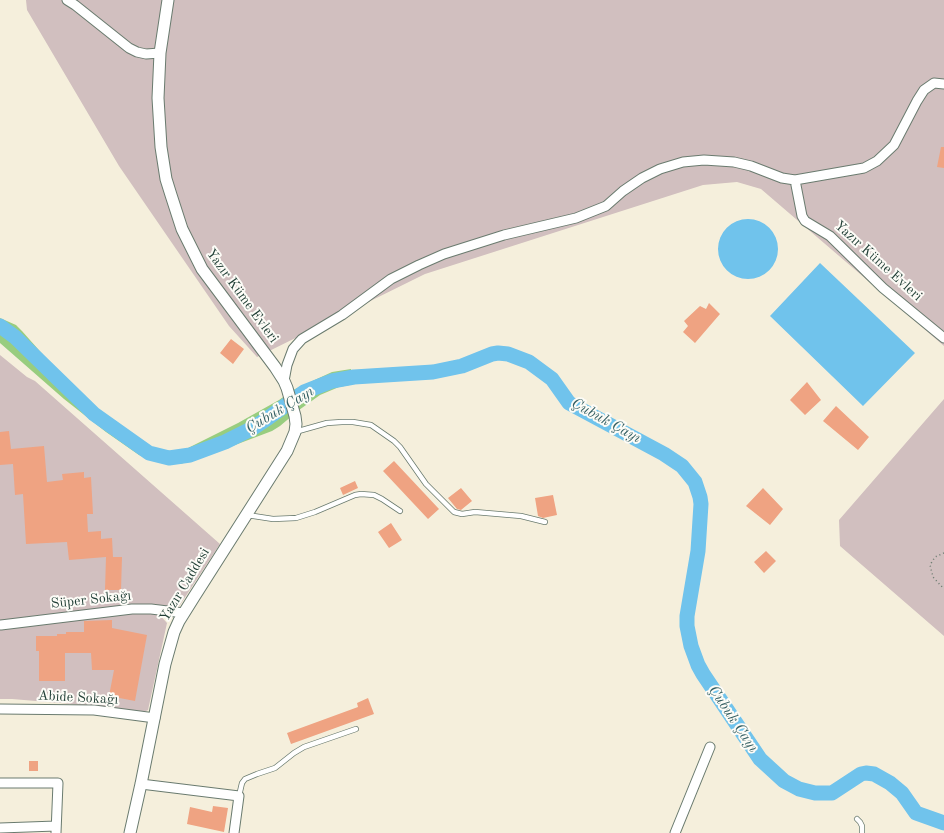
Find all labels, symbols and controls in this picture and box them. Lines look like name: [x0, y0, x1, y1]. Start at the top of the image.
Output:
street label: Yazır Küme Evleri: [831, 217, 925, 305]
street label: Yazır Küme Evleri: [202, 246, 282, 346]
water label: Çubuk Çayı: [242, 383, 318, 437]
water label: Çubuk Çayı: [568, 395, 644, 447]
street label: Yazır Caddesi: [156, 545, 214, 625]
street label: Süper Sokağı: [50, 587, 132, 613]
water label: Çubuk Çayı: [704, 682, 762, 756]
street label: Abide Sokağı: [37, 688, 119, 708]

